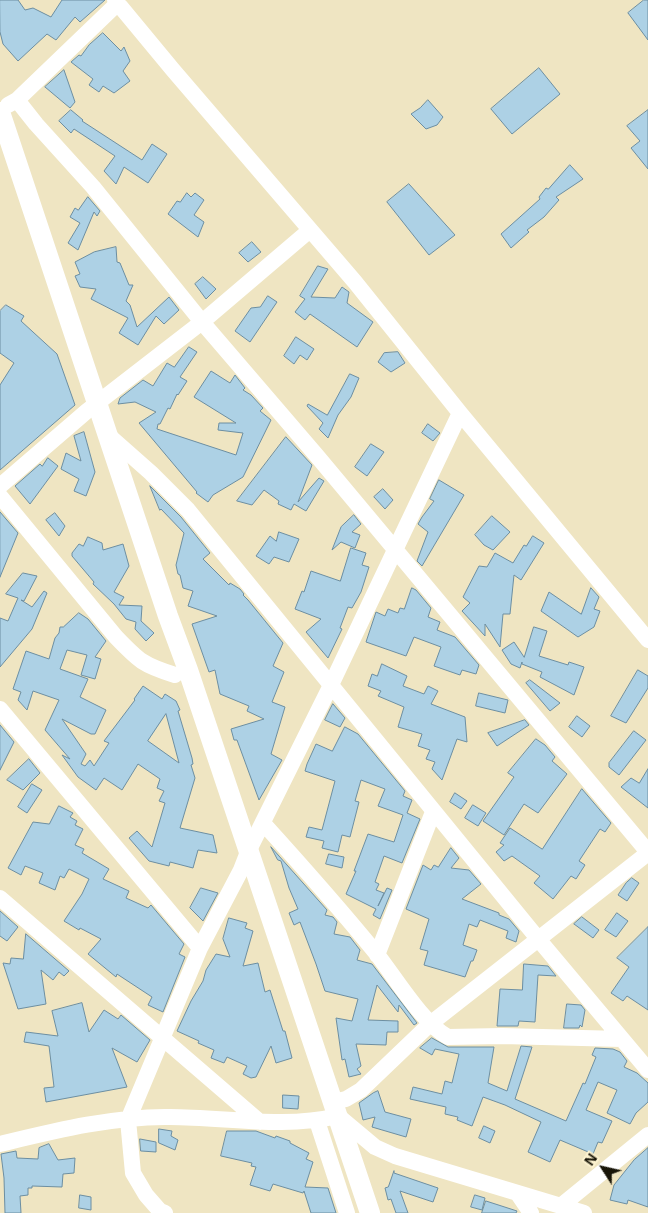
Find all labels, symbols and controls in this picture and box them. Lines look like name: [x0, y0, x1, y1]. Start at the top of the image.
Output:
north arrow: [578, 1143, 628, 1193]
text: N: [579, 1149, 601, 1169]

